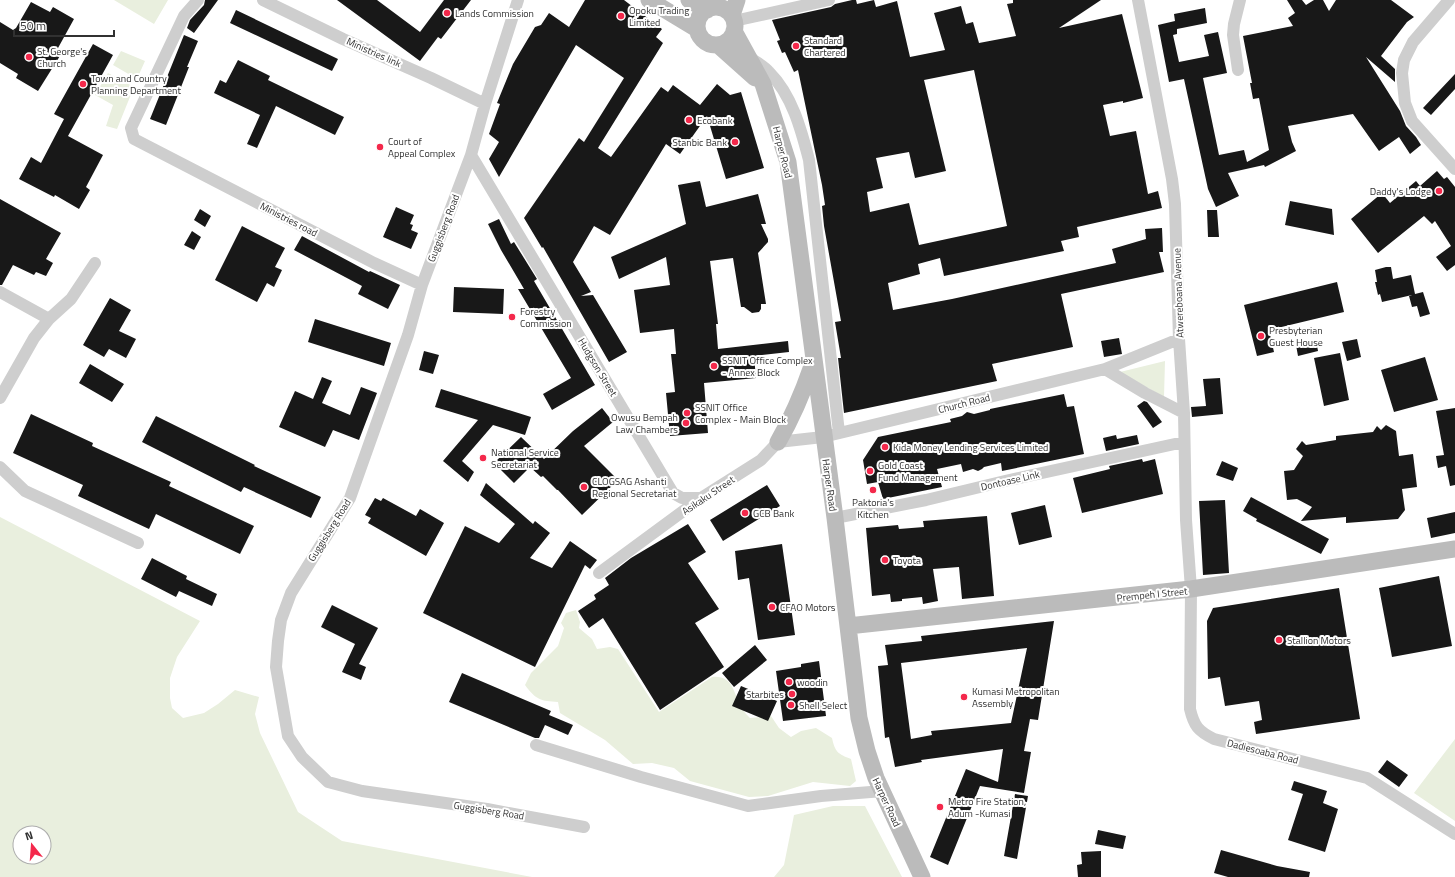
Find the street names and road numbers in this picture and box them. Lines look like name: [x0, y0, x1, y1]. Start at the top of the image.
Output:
street label: Ministries link: [344, 34, 404, 71]
street label: Harper Road: [769, 125, 796, 180]
street label: Guggisberg Road: [424, 192, 463, 264]
street label: Ministries road: [257, 199, 320, 240]
street label: Atwereboana Avenue: [1169, 248, 1188, 338]
street label: Hudgson Street: [574, 335, 621, 400]
street label: Church Road: [937, 390, 992, 417]
street label: Harper Road: [818, 458, 841, 512]
street label: Dontoase Link: [979, 466, 1041, 495]
street label: Asikaku Street: [679, 472, 738, 519]
street label: Guggisberg Road: [304, 496, 355, 564]
street label: Prempeh I Street: [1116, 583, 1189, 606]
street label: Dadiesoaba Road: [1226, 735, 1300, 768]
street label: Harper Road: [869, 775, 905, 829]
street label: Guggisberg Road: [453, 798, 525, 823]

